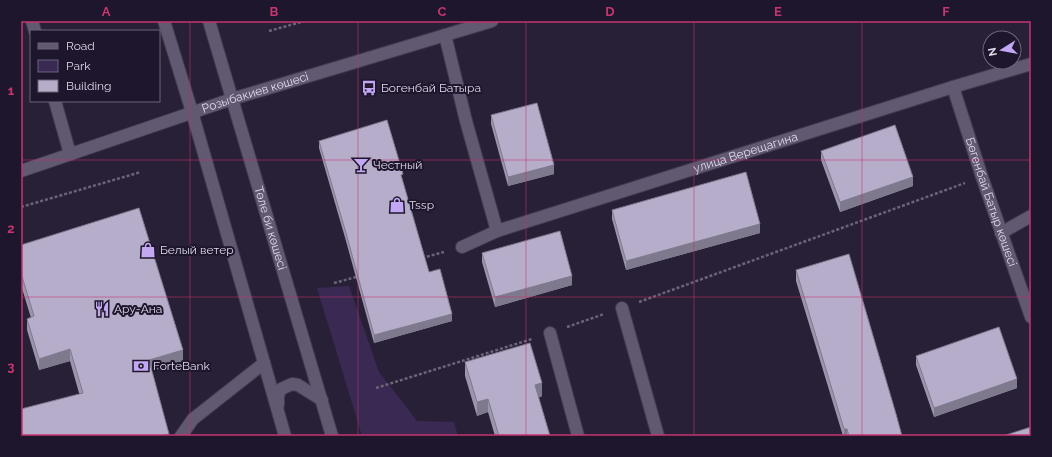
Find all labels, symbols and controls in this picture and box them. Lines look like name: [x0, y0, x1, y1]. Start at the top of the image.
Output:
text: A: [102, 4, 111, 19]
text: B: [270, 4, 279, 19]
text: C: [438, 4, 447, 19]
text: D: [605, 4, 615, 19]
text: E: [774, 4, 782, 19]
text: F: [942, 4, 950, 19]
legend: [30, 30, 160, 102]
north arrow: [982, 30, 1022, 70]
text: Road: [66, 39, 95, 53]
text: N: [985, 46, 1000, 57]
text: Park: [66, 59, 91, 73]
street label: Розыбакиев көшесі: [200, 69, 310, 116]
text: Building: [66, 79, 112, 93]
bus stop icon: Богенбай Батыра: [360, 79, 378, 97]
place label: Богенбай Батыра: [381, 81, 481, 95]
text: 1: [8, 83, 15, 98]
street label: улица Верещагина: [692, 130, 799, 176]
street label: Бөгенбай Батыр көшесі: [963, 136, 1020, 268]
bar icon: Честный: [352, 156, 370, 174]
place label: Честный: [373, 158, 422, 172]
street label: Төле би көшесі: [251, 185, 289, 272]
shop icon: Tssp: [388, 196, 406, 214]
place label: Tssp: [409, 198, 434, 212]
text: 2: [7, 221, 15, 236]
shop icon: Белый ветер: [139, 241, 157, 259]
place label: Белый ветер: [160, 243, 234, 257]
restaurant icon: Ару-Ана: [93, 300, 111, 318]
place label: Ару-Ана: [114, 302, 162, 316]
bank icon: ForteBank: [132, 357, 150, 375]
text: 3: [7, 359, 15, 374]
place label: ForteBank: [153, 359, 210, 373]

